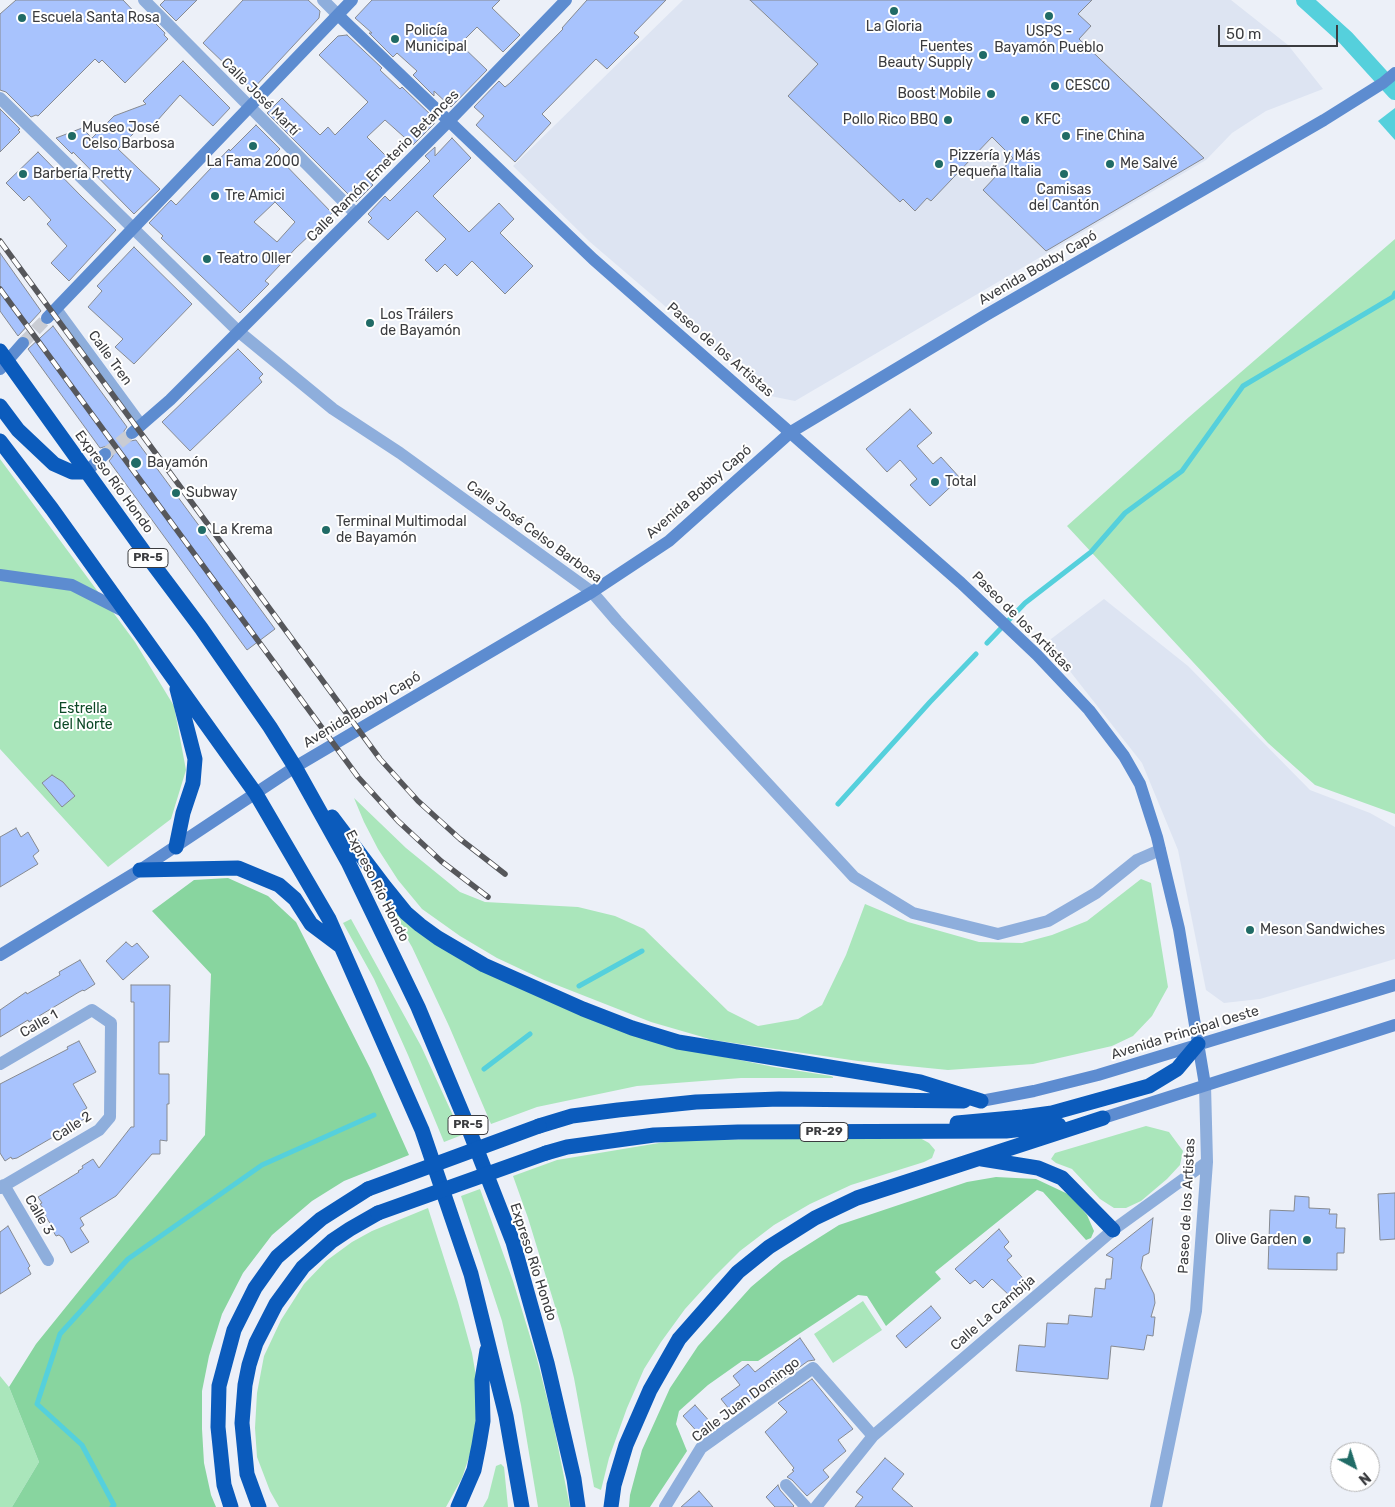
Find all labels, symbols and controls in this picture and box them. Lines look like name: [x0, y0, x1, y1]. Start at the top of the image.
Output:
marker: La Gloria: [888, 5, 900, 17]
place label: Escuela Santa Rosa: [32, 10, 160, 26]
marker: USPS - Bayamón Pueblo: [1043, 10, 1055, 22]
marker: Escuela Santa Rosa: [16, 12, 28, 24]
scale bar: [1220, 15, 1340, 47]
place label: La Gloria: [866, 19, 922, 35]
place label: Policía Municipal: [405, 23, 467, 56]
place label: USPS - Bayamón Pueblo: [994, 24, 1104, 56]
text: 50 m: [1226, 25, 1261, 43]
marker: Policía Municipal: [389, 33, 401, 45]
place label: Fuentes Beauty Supply: [878, 39, 973, 72]
marker: Fuentes Beauty Supply: [977, 49, 989, 61]
street label: Calle José Martí: [217, 54, 303, 140]
place label: CESCO: [1065, 78, 1110, 94]
marker: CESCO: [1049, 80, 1061, 92]
street label: Calle Ramón Emeterio Betances: [303, 86, 463, 246]
place label: Boost Mobile: [897, 86, 981, 102]
marker: Boost Mobile: [985, 88, 997, 100]
place label: Pollo Rico BBQ: [843, 112, 938, 128]
place label: KFC: [1035, 112, 1061, 128]
marker: Pollo Rico BBQ: [942, 114, 954, 126]
marker: KFC: [1019, 114, 1031, 126]
place label: Museo José Celso Barbosa: [82, 120, 175, 152]
place label: Fine China: [1076, 128, 1145, 144]
marker: Museo José Celso Barbosa: [66, 130, 78, 142]
marker: Fine China: [1060, 130, 1072, 142]
marker: La Fama 2000: [247, 140, 259, 152]
place label: Pizzería y Más Pequeña Italia: [949, 148, 1042, 180]
place label: La Fama 2000: [206, 154, 300, 170]
place label: Me Salvé: [1120, 156, 1178, 172]
marker: Pizzería y Más Pequeña Italia: [933, 158, 945, 170]
marker: Me Salvé: [1104, 158, 1116, 170]
place label: Barbería Pretty: [33, 166, 132, 182]
marker: Barbería Pretty: [17, 168, 29, 180]
marker: Camisas del Cantón: [1058, 168, 1070, 180]
place label: Camisas del Cantón: [1029, 182, 1099, 214]
place label: Tre Amici: [225, 188, 285, 204]
marker: Tre Amici: [209, 190, 221, 202]
street label: Avenida Bobby Capó: [976, 227, 1100, 309]
place label: Teatro Oller: [217, 251, 291, 267]
marker: Teatro Oller: [201, 253, 213, 265]
street label: Paseo de los Artistas: [663, 299, 777, 401]
place label: Los Tráilers de Bayamón: [380, 307, 461, 340]
marker: Los Tráilers de Bayamón: [364, 317, 376, 329]
street label: Calle Tren: [85, 327, 135, 389]
street label: Expreso Río Hondo: [71, 427, 157, 537]
street label: Avenida Bobby Capó: [643, 442, 755, 542]
place label: Bayamón: [147, 455, 208, 471]
marker: Bayamón: [129, 456, 143, 470]
place label: Total: [945, 474, 976, 490]
marker: Total: [929, 476, 941, 488]
street label: Calle José Celso Barbosa: [463, 477, 605, 587]
place label: Subway: [186, 485, 238, 501]
marker: Subway: [170, 487, 182, 499]
place label: Terminal Multimodal de Bayamón: [336, 514, 467, 546]
place label: La Krema: [212, 522, 273, 538]
marker: La Krema: [196, 524, 208, 536]
marker: Terminal Multimodal de Bayamón: [320, 524, 332, 536]
road number: PR-5: [128, 548, 168, 568]
street label: Paseo de los Artistas: [968, 568, 1076, 676]
street label: Avenida Bobby Capó: [300, 668, 424, 752]
park label: Estrella del Norte: [53, 701, 113, 734]
street label: Expreso Río Hondo: [342, 827, 412, 945]
place label: Meson Sandwiches: [1260, 922, 1385, 938]
marker: Meson Sandwiches: [1244, 924, 1256, 936]
street label: Avenida Principal Oeste: [1109, 1003, 1261, 1063]
street label: Calle 1: [17, 1006, 61, 1042]
street label: Calle 2: [49, 1108, 95, 1146]
road number: PR-5: [448, 1116, 488, 1134]
road number: PR-29: [800, 1122, 848, 1142]
street label: Paseo de los Artistas: [1175, 1138, 1199, 1274]
street label: Calle 3: [21, 1192, 57, 1238]
street label: Expreso Río Hondo: [506, 1201, 560, 1323]
place label: Olive Garden: [1215, 1232, 1297, 1248]
marker: Olive Garden: [1301, 1234, 1313, 1246]
street label: Calle La Cambija: [947, 1272, 1039, 1354]
street label: Calle Juan Domingo: [689, 1354, 803, 1446]
north arrow: [1330, 1442, 1380, 1492]
text: N: [1355, 1468, 1374, 1488]

